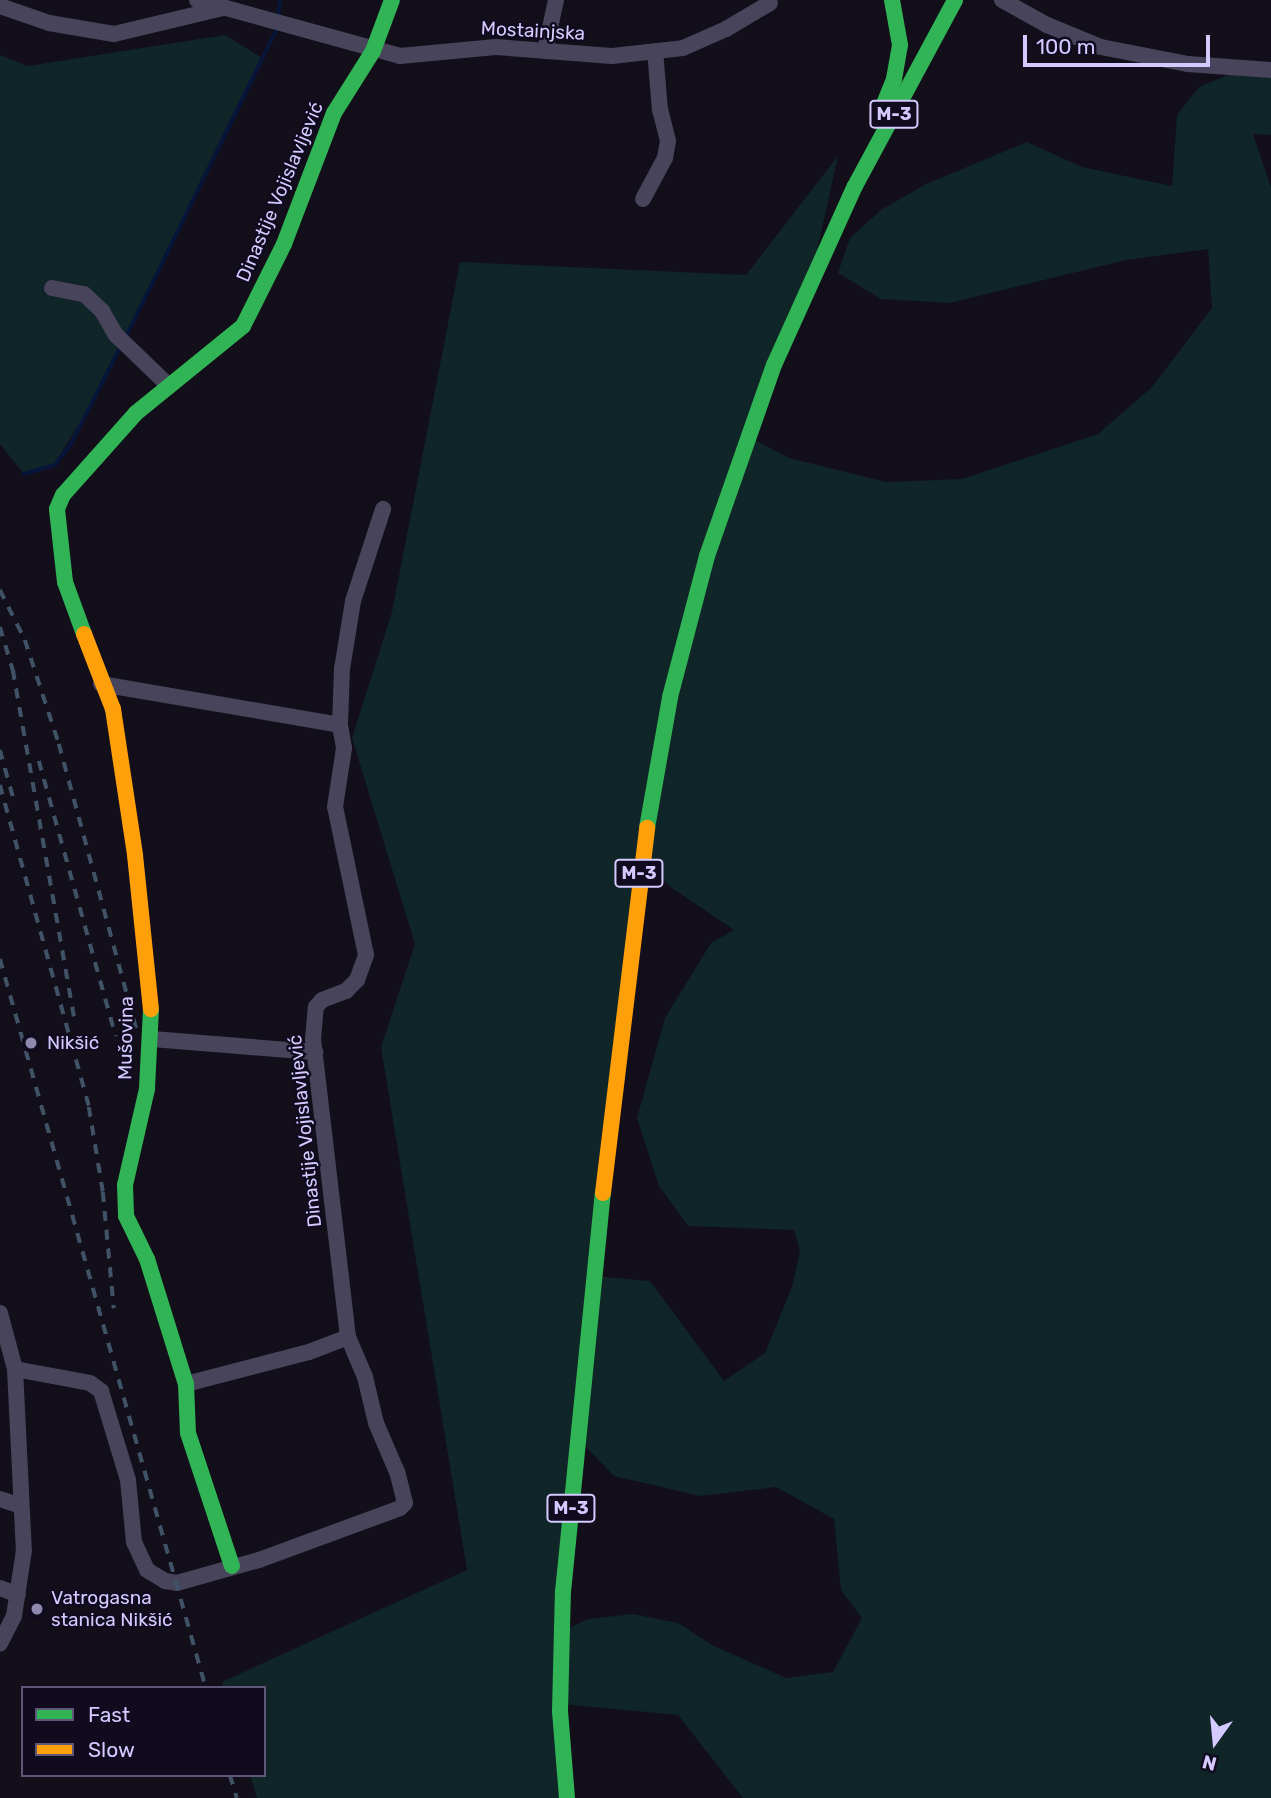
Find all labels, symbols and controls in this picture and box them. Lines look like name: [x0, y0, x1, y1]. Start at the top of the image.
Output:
street label: Mostainjska: [480, 17, 586, 45]
scale bar: [1026, 21, 1213, 65]
text: 100 m: [1036, 34, 1095, 59]
street label: Dinastije Vojislavljević: [232, 98, 328, 286]
road number: M-3: [868, 100, 920, 128]
road number: M-3: [613, 858, 665, 888]
street label: Mušovina: [114, 996, 138, 1080]
place label: Nikšić: [47, 1032, 99, 1054]
marker: Nikšić: [21, 1033, 41, 1053]
street label: Dinastije Vojislavljević: [284, 1033, 326, 1229]
road number: M-3: [545, 1493, 597, 1522]
place label: Vatrogasna stanica Nikšić: [51, 1587, 173, 1631]
marker: Vatrogasna stanica Nikšić: [29, 1601, 45, 1617]
legend: [21, 1686, 266, 1777]
text: Fast: [88, 1702, 130, 1727]
north arrow: [1180, 1707, 1250, 1777]
text: Slow: [88, 1737, 135, 1762]
text: N: [1200, 1750, 1219, 1776]

